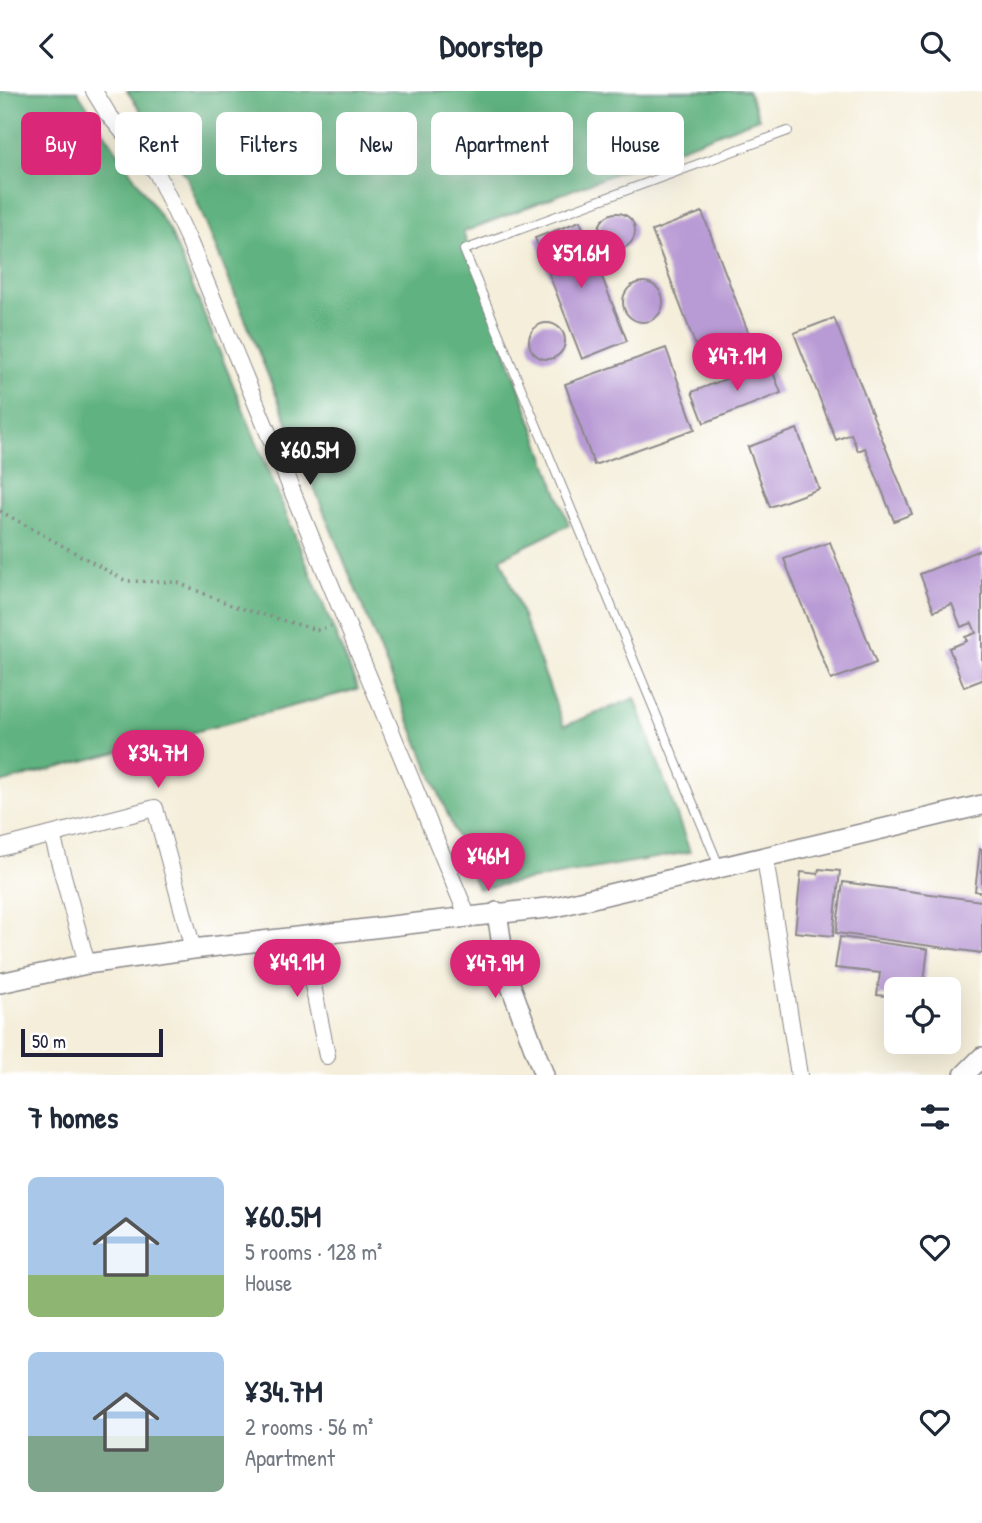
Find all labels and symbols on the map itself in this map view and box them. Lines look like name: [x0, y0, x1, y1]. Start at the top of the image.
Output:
pin: ¥51.6M: [524, 231, 638, 290]
pin: ¥47.1M: [680, 334, 794, 393]
pin: ¥60.5M: [253, 427, 367, 487]
pin: ¥34.7M: [101, 731, 215, 790]
pin: ¥46M: [447, 833, 529, 893]
pin: ¥49.1M: [240, 939, 354, 999]
pin: ¥47.9M: [438, 941, 552, 1000]
scale bar: [21, 1026, 163, 1058]

